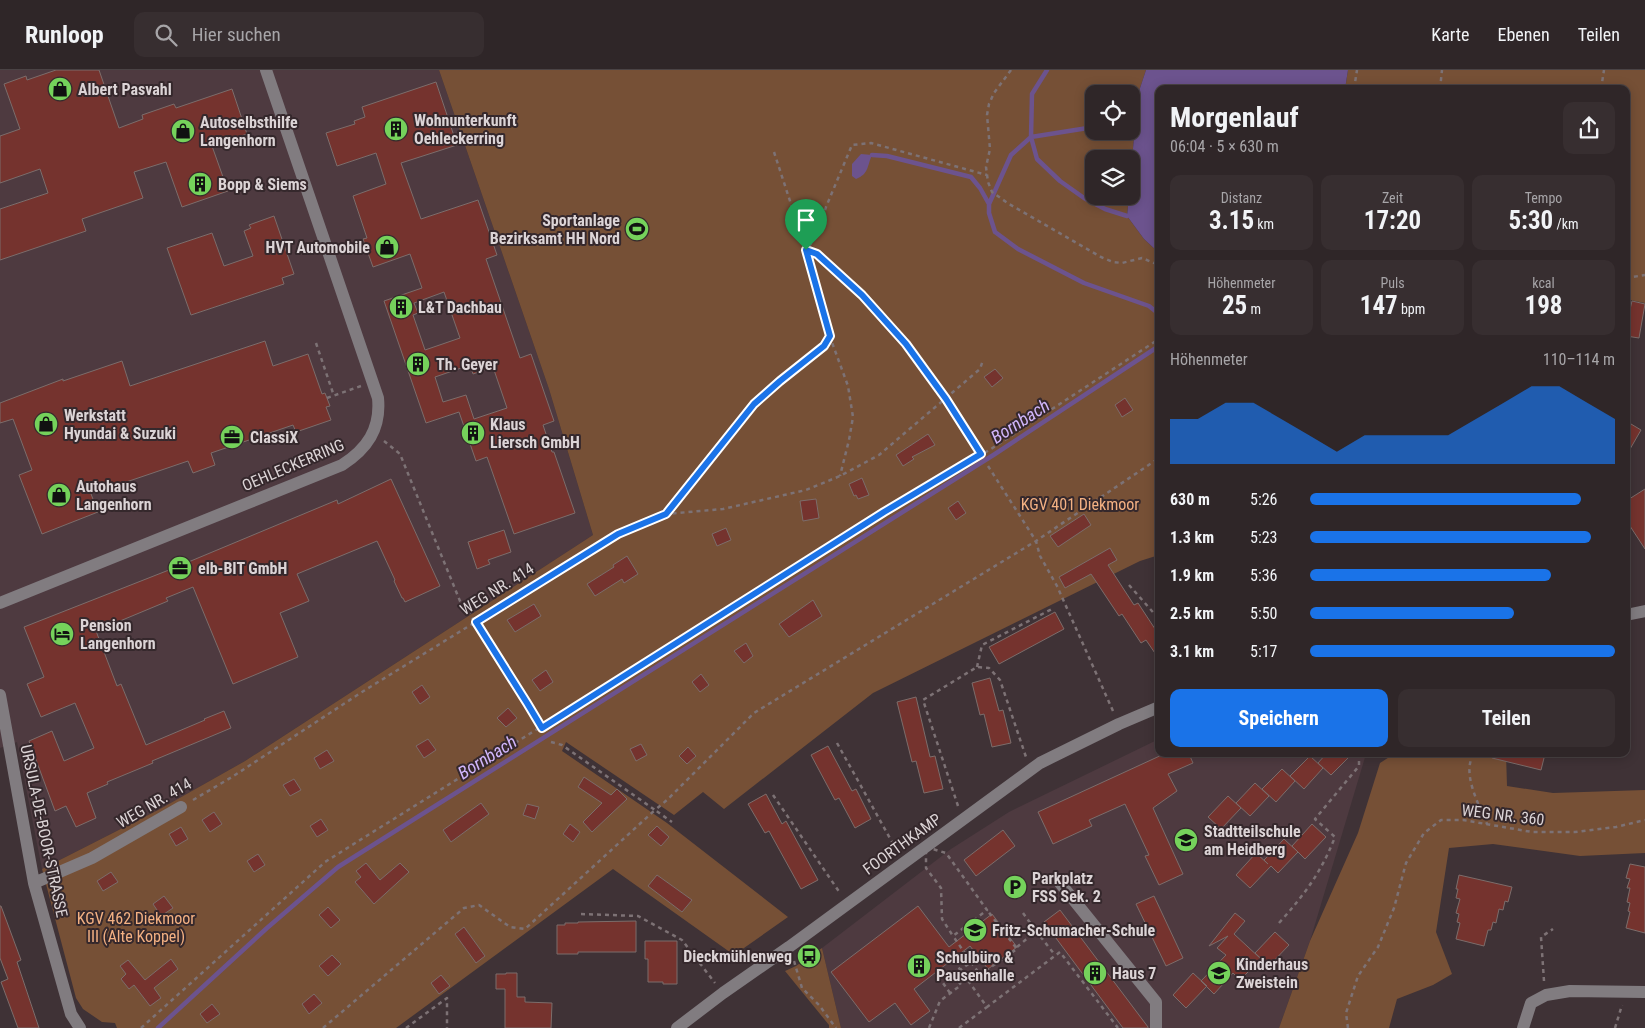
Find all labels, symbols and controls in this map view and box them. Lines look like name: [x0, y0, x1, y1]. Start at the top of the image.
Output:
search box: [134, 12, 484, 57]
text: Runloop: [25, 21, 104, 49]
icon: search: [152, 21, 180, 49]
text: Hier suchen: [192, 23, 281, 46]
text: Karte: [1431, 24, 1470, 45]
text: Ebenen: [1498, 24, 1550, 45]
text: Teilen: [1578, 24, 1620, 45]
shop icon: Albert Pasvahl: [47, 76, 73, 102]
place label: Albert Pasvahl: [78, 80, 172, 99]
map controls: [1085, 85, 1140, 205]
button: locate: [1085, 85, 1140, 140]
text: Morgenlauf: [1170, 101, 1299, 134]
button: share: [1563, 102, 1615, 154]
place label: Wohnunterkunft Oehleckerring: [414, 111, 517, 148]
place label: Autoselbsthilfe Langenhorn: [200, 113, 298, 150]
building icon: Wohnunterkunft Oehleckerring: [383, 116, 409, 142]
shop icon: Autoselbsthilfe Langenhorn: [170, 118, 196, 144]
text: 06:04 · 5 × 630 m: [1170, 137, 1279, 156]
button: layers: [1085, 150, 1140, 205]
building icon: Bopp & Siems: [187, 171, 213, 197]
place label: Bopp & Siems: [218, 175, 307, 194]
text: Distanz: [1221, 190, 1262, 206]
text: Zeit: [1382, 190, 1403, 206]
text: Tempo: [1525, 190, 1562, 206]
pin: [785, 199, 827, 250]
icon: arrive: [792, 206, 820, 234]
text: 3.15: [1209, 206, 1254, 235]
text: 17:20: [1364, 206, 1421, 235]
text: 5:30: [1508, 206, 1553, 235]
place label: Sportanlage Bezirksamt HH Nord: [490, 211, 620, 248]
sports icon: Sportanlage Bezirksamt HH Nord: [624, 216, 650, 242]
text: km: [1254, 216, 1274, 232]
text: /km: [1553, 216, 1579, 232]
shop icon: HVT Automobile: [374, 234, 400, 260]
place label: HVT Automobile: [266, 238, 370, 257]
text: Höhenmeter: [1208, 275, 1275, 291]
text: Puls: [1380, 275, 1405, 291]
text: kcal: [1532, 275, 1555, 291]
text: 25: [1222, 291, 1247, 320]
text: 147: [1360, 291, 1398, 320]
text: 198: [1525, 291, 1562, 320]
building icon: L&T Dachbau: [388, 294, 414, 320]
place label: L&T Dachbau: [418, 298, 502, 317]
text: m: [1247, 301, 1261, 317]
text: bpm: [1398, 301, 1425, 317]
text: Höhenmeter: [1170, 350, 1248, 369]
text: 110–114 m: [1543, 350, 1615, 369]
building icon: Th. Geyer: [405, 351, 431, 377]
place label: Th. Geyer: [436, 355, 498, 374]
water label: Bornbach: [987, 394, 1053, 448]
place label: Werkstatt Hyundai & Suzuki: [64, 406, 176, 443]
shop icon: Werkstatt Hyundai & Suzuki: [33, 411, 59, 437]
place label: Klaus Liersch GmbH: [490, 415, 580, 452]
building icon: Klaus Liersch GmbH: [460, 420, 486, 446]
office icon: ClassiX: [219, 424, 245, 450]
place label: ClassiX: [250, 428, 298, 447]
street label: OEHLECKERRING: [239, 435, 347, 495]
place label: Autohaus Langenhorn: [76, 477, 152, 514]
shop icon: Autohaus Langenhorn: [46, 482, 72, 508]
text: 630 m: [1170, 490, 1210, 509]
text: 5:26: [1250, 490, 1277, 509]
park label: KGV 401 Diekmoor: [1021, 495, 1139, 514]
text: 1.3 km: [1170, 528, 1214, 547]
text: 5:23: [1250, 528, 1277, 547]
office icon: elb-BIT GmbH: [167, 555, 193, 581]
place label: elb-BIT GmbH: [198, 559, 287, 578]
street label: WEG NR. 414: [457, 559, 537, 619]
text: 1.9 km: [1170, 566, 1214, 585]
text: 5:36: [1250, 566, 1277, 585]
text: 2.5 km: [1170, 604, 1214, 623]
text: 5:50: [1250, 604, 1277, 623]
place label: Pension Langenhorn: [80, 616, 156, 653]
hotel icon: Pension Langenhorn: [49, 621, 75, 647]
text: 3.1 km: [1170, 642, 1214, 661]
text: 5:17: [1250, 642, 1277, 661]
button: Speichern: [1170, 689, 1388, 747]
button: Teilen: [1398, 689, 1615, 747]
water label: Bornbach: [454, 731, 520, 783]
street label: URSULA-DE-BOOR-STRASSE: [16, 743, 72, 919]
street label: WEG NR. 414: [113, 774, 195, 832]
street label: WEG NR. 360: [1461, 800, 1545, 830]
street label: FOORTHKAMP: [859, 809, 945, 879]
place label: Stadtteilschule am Heidberg: [1204, 822, 1301, 859]
school or university icon: Stadtteilschule am Heidberg: [1173, 827, 1199, 853]
place label: Parkplatz FSS Sek. 2: [1032, 869, 1101, 906]
parking icon: Parkplatz FSS Sek. 2: [1002, 874, 1028, 900]
park label: KGV 462 Diekmoor III (Alte Koppel): [77, 909, 195, 946]
school or university icon: Fritz-Schumacher-Schule: [962, 917, 988, 943]
place label: Fritz-Schumacher-Schule: [992, 921, 1156, 940]
bus stop icon: Dieckmühlenweg: [796, 943, 822, 969]
place label: Dieckmühlenweg: [683, 947, 792, 966]
place label: Schulbüro & Pausenhalle: [936, 948, 1015, 985]
building icon: Schulbüro & Pausenhalle: [906, 953, 932, 979]
place label: Kinderhaus Zweistein: [1236, 955, 1308, 992]
building icon: Haus 7: [1082, 960, 1108, 986]
school or university icon: Kinderhaus Zweistein: [1206, 960, 1232, 986]
place label: Haus 7: [1112, 964, 1156, 983]

